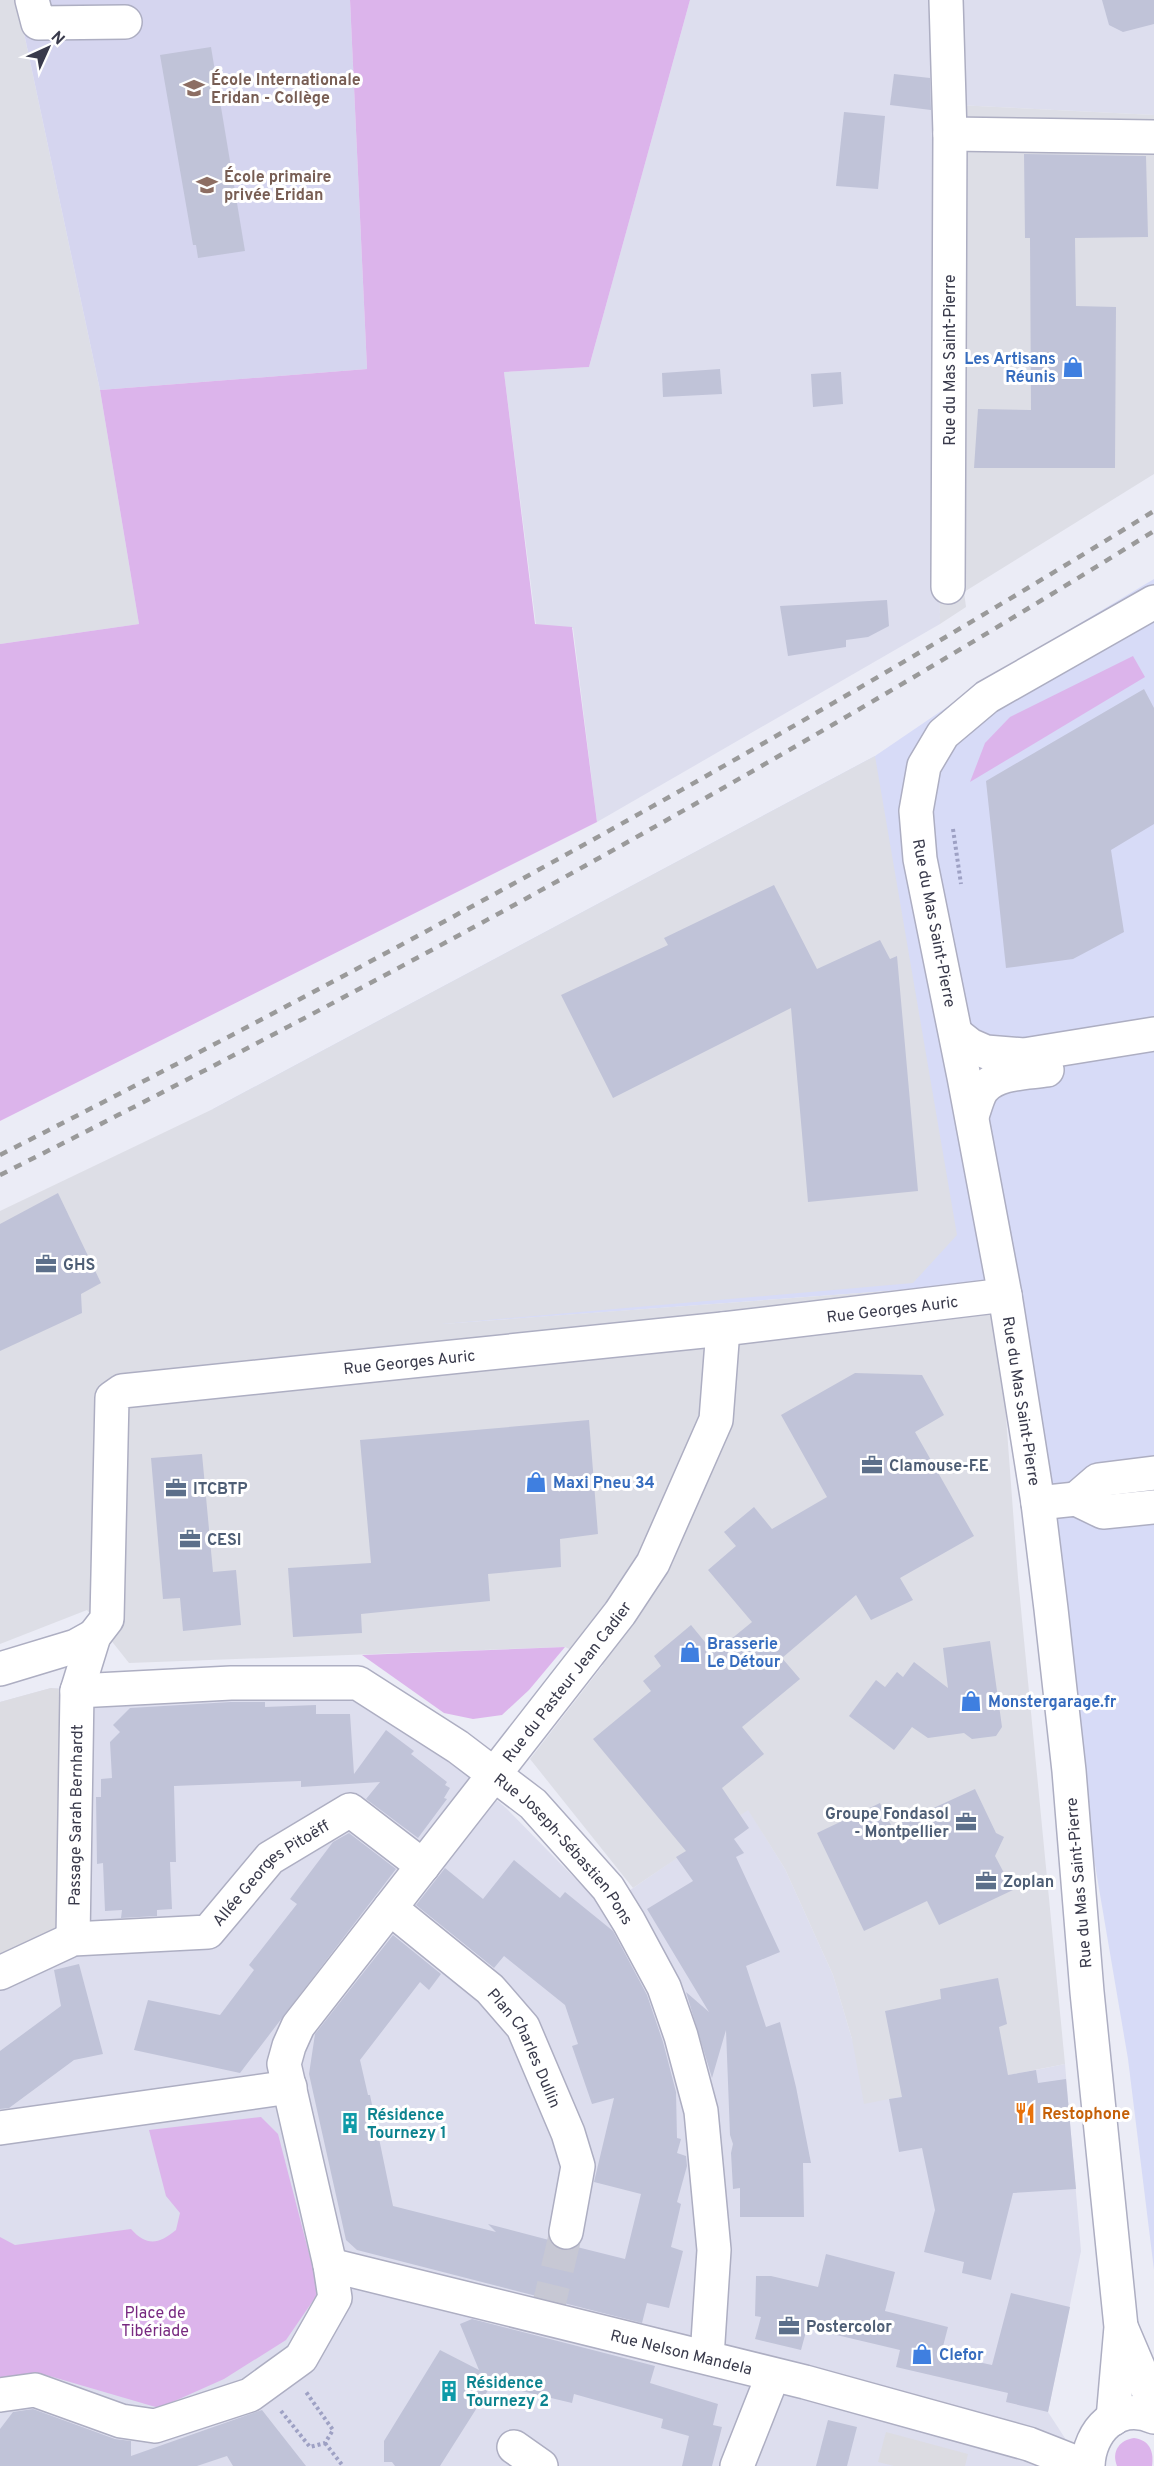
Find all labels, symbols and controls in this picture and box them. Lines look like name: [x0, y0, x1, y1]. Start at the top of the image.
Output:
north arrow: [18, 18, 78, 78]
text: N: [46, 28, 68, 50]
place label: École Internationale Eridan - Collège: [211, 69, 361, 109]
school or university icon: École Internationale Eridan - Collège: [182, 76, 206, 100]
place label: École primaire privée Eridan: [224, 166, 332, 206]
school or university icon: École primaire privée Eridan: [195, 173, 219, 197]
street label: Rue du Mas Saint-Pierre: [941, 274, 961, 446]
place label: Les Artisans Réunis: [964, 350, 1056, 388]
shop icon: Les Artisans Réunis: [1061, 355, 1085, 379]
street label: Rue du Mas Saint-Pierre: [907, 837, 959, 1009]
office icon: GHS: [34, 1252, 58, 1276]
place label: GHS: [63, 1256, 95, 1276]
street label: Rue Georges Auric: [826, 1293, 960, 1328]
street label: Rue du Mas Saint-Pierre: [997, 1315, 1043, 1488]
street label: Rue Georges Auric: [342, 1347, 476, 1380]
office icon: Clamouse-F.E: [860, 1453, 884, 1477]
place label: Clamouse-F.E: [889, 1457, 989, 1477]
shop icon: Maxi Pneu 34: [524, 1470, 548, 1494]
place label: Maxi Pneu 34: [553, 1474, 655, 1494]
office icon: ITCBTP: [164, 1476, 188, 1500]
place label: ITCBTP: [193, 1480, 248, 1500]
office icon: CESI: [178, 1527, 202, 1551]
place label: CESI: [207, 1531, 241, 1551]
street label: Rue du Pasteur Jean Cadier: [499, 1598, 637, 1767]
place label: Brasserie Le Détour: [707, 1635, 781, 1673]
shop icon: Brasserie Le Détour: [678, 1640, 702, 1664]
shop icon: Monstergarage.fr: [959, 1689, 983, 1713]
place label: Monstergarage.fr: [988, 1693, 1117, 1713]
street label: Passage Sarah Bernhardt: [66, 1724, 88, 1906]
street label: Rue Joseph-Sébastien Pons: [489, 1770, 636, 1929]
street label: Rue du Mas Saint-Pierre: [1063, 1797, 1097, 1969]
place label: Groupe Fondasol - Montpellier: [825, 1805, 949, 1843]
office icon: Groupe Fondasol - Montpellier: [954, 1810, 978, 1834]
street label: Allée Georges Pitoëff: [209, 1817, 334, 1931]
office icon: Zoplan: [974, 1869, 998, 1893]
place label: Zoplan: [1003, 1873, 1054, 1893]
street label: Plan Charles Dullin: [482, 1985, 564, 2111]
restaurant icon: Restophone: [1013, 2101, 1037, 2125]
place label: Restophone: [1042, 2105, 1130, 2125]
place label: Résidence Tournezy 1: [367, 2106, 447, 2144]
building icon: Résidence Tournezy 1: [338, 2111, 362, 2135]
park label: Place de Tibériade: [121, 2304, 189, 2342]
office icon: Postercolor: [777, 2314, 801, 2338]
place label: Postercolor: [806, 2318, 892, 2338]
street label: Rue Nelson Mandela: [608, 2326, 754, 2381]
shop icon: Clefor: [910, 2342, 934, 2366]
place label: Clefor: [939, 2346, 984, 2366]
place label: Résidence Tournezy 2: [466, 2374, 549, 2412]
building icon: Résidence Tournezy 2: [437, 2379, 461, 2403]

